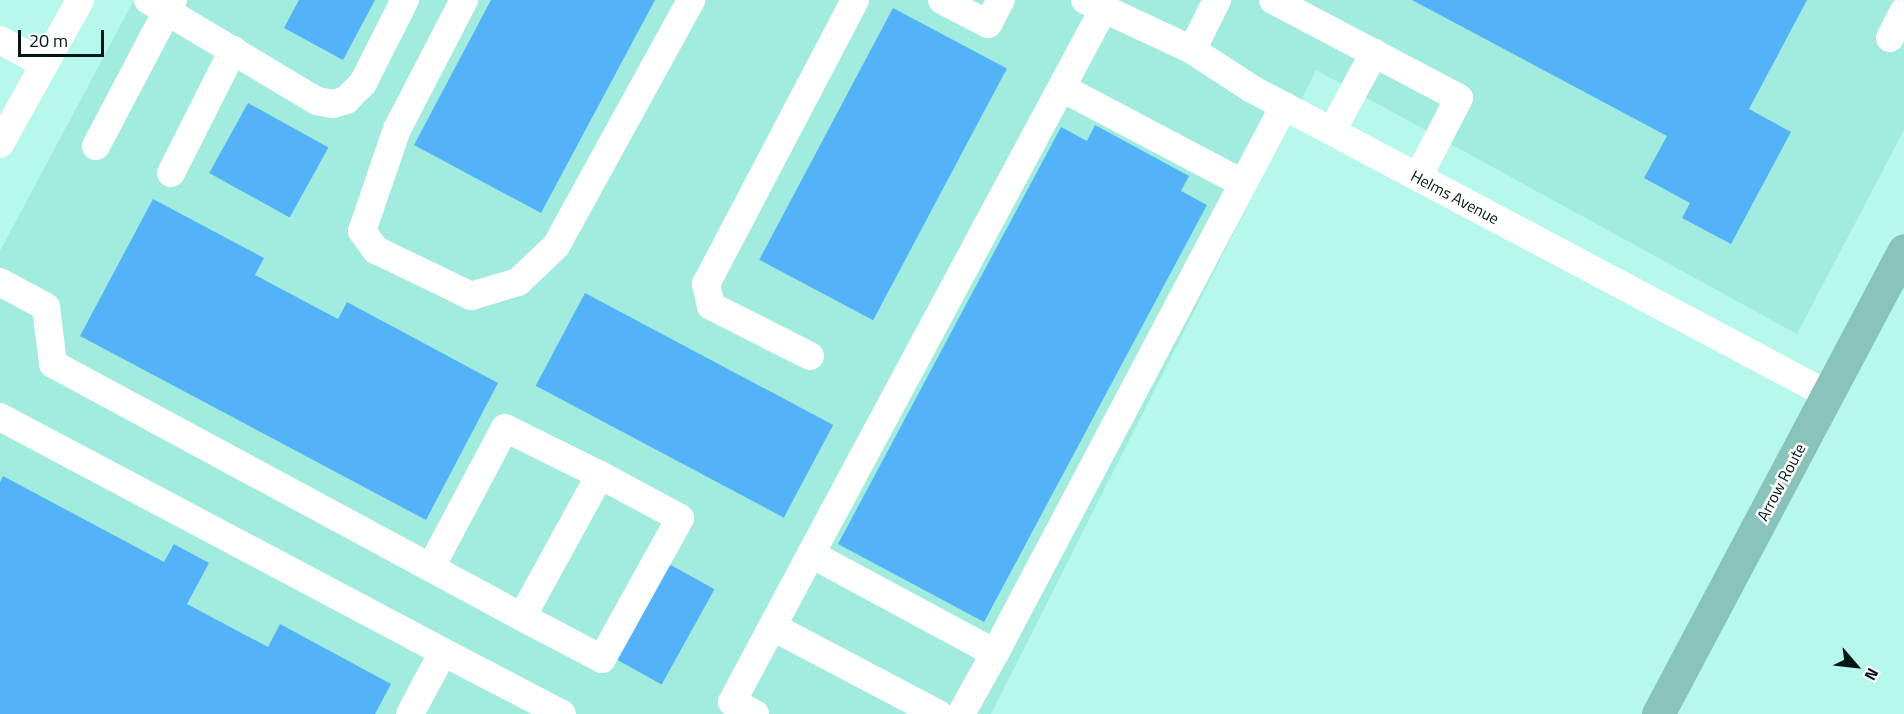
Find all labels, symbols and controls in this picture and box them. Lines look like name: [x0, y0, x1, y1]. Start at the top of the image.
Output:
scale bar: [21, 18, 106, 56]
text: 20 m: [29, 27, 68, 54]
street label: Helms Avenue: [1408, 166, 1502, 228]
street label: Arrow Route: [1753, 440, 1809, 524]
north arrow: [1826, 636, 1886, 696]
text: N: [1859, 664, 1885, 685]

